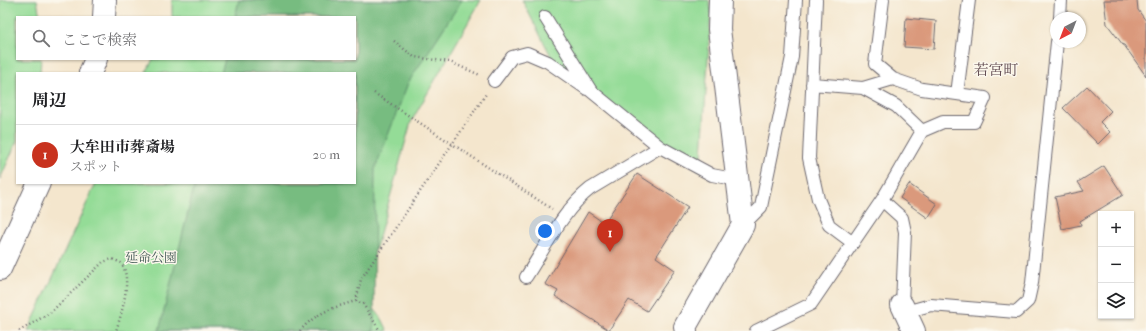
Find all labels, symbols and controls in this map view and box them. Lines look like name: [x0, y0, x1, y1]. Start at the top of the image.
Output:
north arrow: [1050, 12, 1086, 48]
search box: [16, 16, 356, 60]
icon: search: [30, 27, 52, 49]
text: ここで検索: [62, 31, 137, 49]
district label: 若宮町: [973, 61, 1019, 79]
text: 周辺: [32, 90, 66, 110]
text: 大牟田市葬斎場: [70, 138, 175, 156]
text: 1: [43, 147, 47, 162]
text: 20 m: [313, 147, 340, 162]
text: スポット: [70, 159, 122, 174]
map controls: [1098, 211, 1134, 319]
button: +: [1098, 211, 1134, 247]
pin: 1: [597, 219, 623, 252]
your location: [535, 221, 555, 241]
button: −: [1098, 247, 1134, 283]
park label: 延命公園: [125, 250, 177, 265]
button: layers: [1098, 283, 1134, 319]

